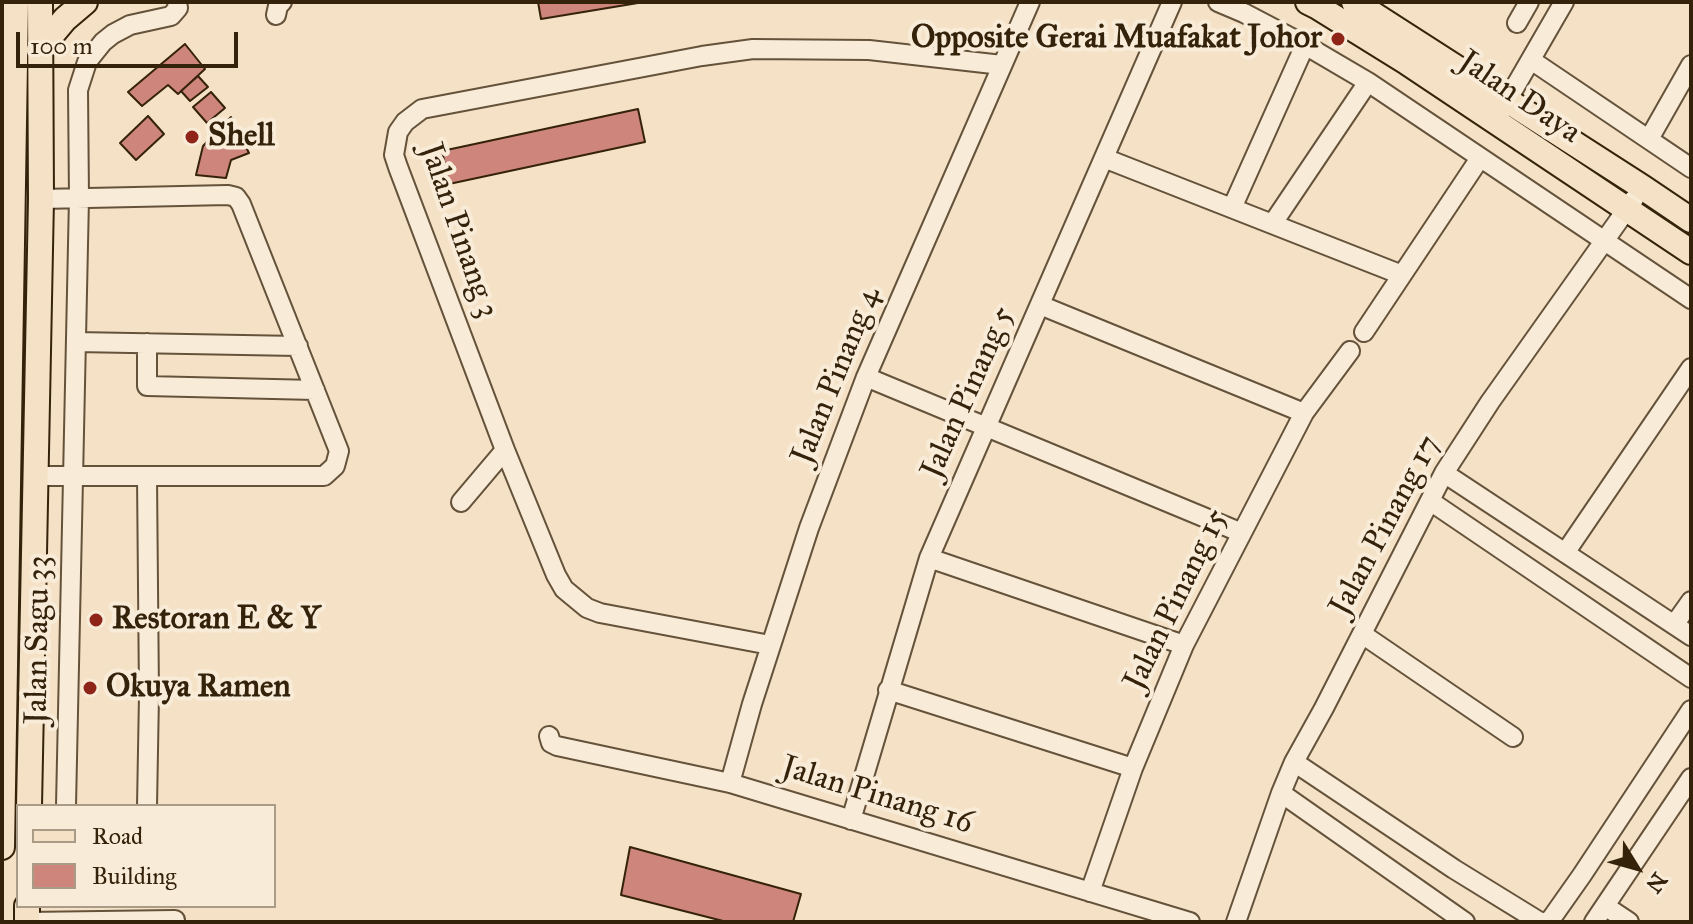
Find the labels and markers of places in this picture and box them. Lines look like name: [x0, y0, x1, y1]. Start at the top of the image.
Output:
place label: Opposite Gerai Muafakat Johor: [911, 20, 1322, 58]
marker: Opposite Gerai Muafakat Johor: [1329, 30, 1347, 48]
place label: Shell: [208, 118, 275, 156]
marker: Shell: [183, 128, 201, 146]
place label: Restoran E & Y: [112, 601, 321, 639]
marker: Restoran E & Y: [87, 611, 105, 629]
place label: Okuya Ramen: [106, 669, 291, 707]
marker: Okuya Ramen: [81, 679, 99, 697]

